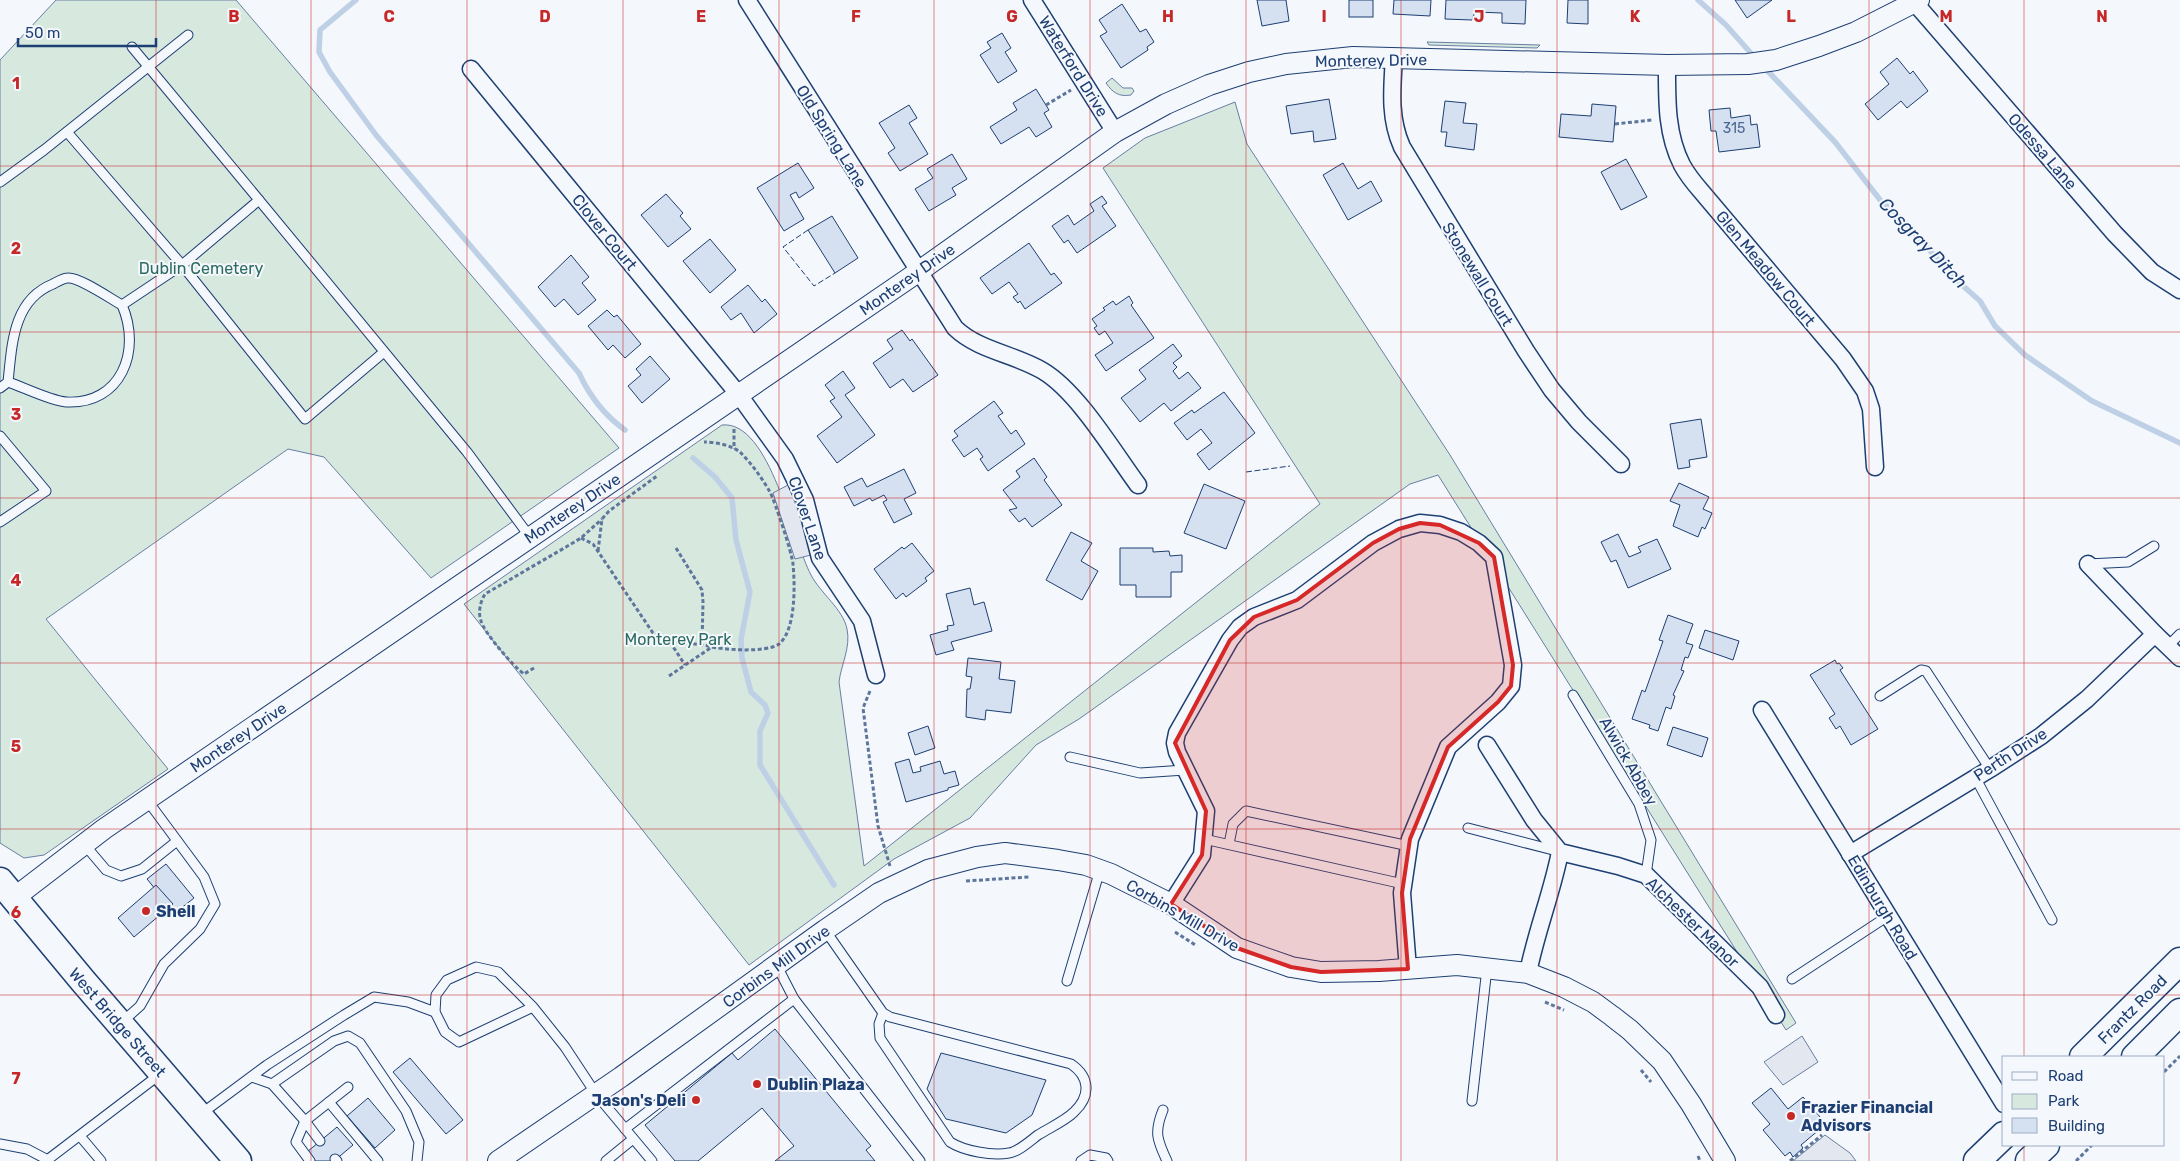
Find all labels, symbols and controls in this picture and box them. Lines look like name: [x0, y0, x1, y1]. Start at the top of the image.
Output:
text: B: [228, 7, 240, 26]
text: C: [383, 7, 395, 26]
text: D: [539, 7, 551, 26]
text: E: [696, 7, 706, 26]
text: F: [851, 7, 861, 26]
text: G: [1006, 7, 1018, 26]
text: H: [1162, 7, 1174, 26]
text: I: [1321, 7, 1327, 26]
text: J: [1474, 7, 1484, 26]
text: K: [1630, 7, 1641, 26]
text: L: [1786, 7, 1796, 26]
text: M: [1939, 7, 1953, 26]
text: N: [2096, 7, 2108, 26]
street label: Waterford Drive: [1035, 12, 1112, 120]
scale bar: [18, 15, 155, 47]
text: 50 m: [25, 24, 60, 42]
street label: Monterey Drive: [1315, 50, 1427, 71]
text: 1: [12, 74, 20, 93]
street label: Old Spring Lane: [792, 82, 871, 191]
street label: Odessa Lane: [2004, 109, 2081, 193]
house number: 315: [1723, 120, 1745, 137]
street label: Clover Court: [568, 190, 641, 274]
water label: Cosgray Ditch: [1874, 193, 1972, 293]
street label: Glen Meadow Court: [1712, 207, 1819, 330]
street label: Stonewall Court: [1438, 219, 1517, 330]
text: 2: [11, 239, 21, 258]
street label: Monterey Drive: [856, 239, 959, 319]
park label: Dublin Cemetery: [139, 259, 263, 278]
text: 3: [11, 405, 21, 424]
street label: Monterey Drive: [521, 469, 624, 548]
street label: Clover Lane: [784, 474, 831, 562]
text: 4: [11, 571, 22, 590]
park label: Monterey Park: [625, 630, 732, 649]
street label: Monterey Drive: [187, 698, 290, 777]
street label: Alwick Abbey: [1596, 714, 1662, 809]
street label: Perth Drive: [1970, 724, 2051, 785]
text: 5: [11, 737, 21, 756]
street label: Edinburgh Road: [1844, 851, 1921, 963]
street label: Alchester Manor: [1642, 873, 1743, 971]
street label: Corbins Mill Drive: [1123, 875, 1243, 956]
place label: Shell: [156, 902, 196, 921]
text: 6: [11, 903, 21, 922]
marker: Shell: [140, 905, 152, 917]
street label: Corbins Mill Drive: [719, 921, 834, 1012]
street label: West Bridge Street: [65, 964, 170, 1081]
street label: Frantz Road: [2094, 971, 2171, 1048]
legend: [2002, 1056, 2165, 1146]
text: Road: [2048, 1067, 2084, 1085]
text: 7: [11, 1069, 21, 1088]
place label: Dublin Plaza: [767, 1075, 865, 1094]
marker: Dublin Plaza: [751, 1078, 763, 1090]
place label: Jason's Deli: [591, 1091, 686, 1110]
text: Park: [2048, 1092, 2079, 1110]
marker: Jason's Deli: [690, 1094, 702, 1106]
place label: Frazier Financial Advisors: [1801, 1098, 1933, 1135]
marker: Frazier Financial Advisors: [1785, 1110, 1797, 1122]
text: Building: [2048, 1117, 2105, 1135]

